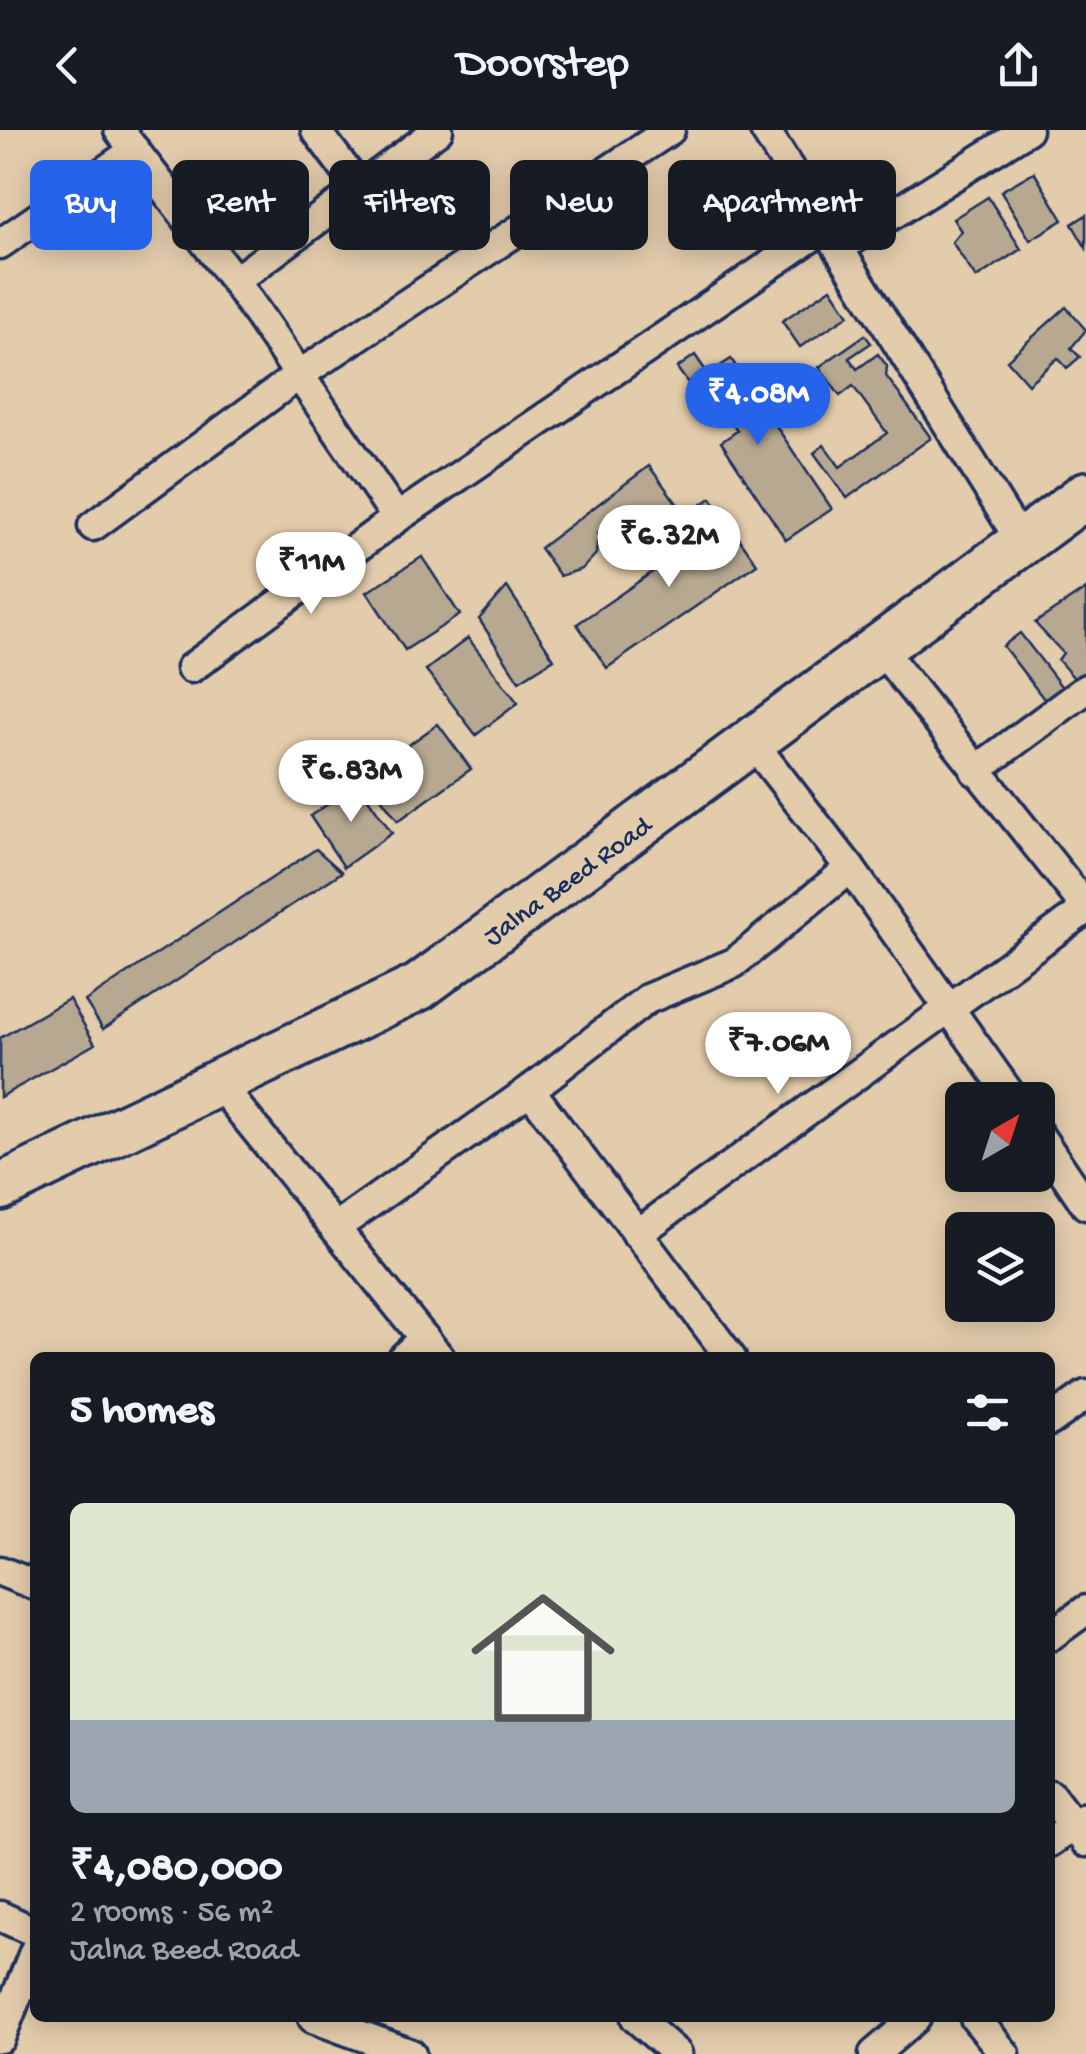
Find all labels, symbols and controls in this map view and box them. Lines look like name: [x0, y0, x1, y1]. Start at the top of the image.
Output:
icon: back: [40, 38, 95, 93]
icon: share: [991, 38, 1046, 93]
text: Doorstep: [457, 39, 629, 92]
chip: Buy: [30, 160, 152, 250]
chip: Rent: [172, 160, 309, 250]
chip: Filters: [329, 160, 490, 250]
chip: New: [510, 160, 648, 250]
chip: Apartment: [668, 160, 896, 250]
pin: ₹4.08M: [677, 363, 839, 448]
text: ₹4.08M: [707, 376, 809, 414]
pin: ₹6.32M: [588, 505, 750, 590]
text: ₹6.32M: [619, 518, 719, 556]
pin: ₹11M: [252, 532, 370, 617]
text: ₹11M: [278, 545, 344, 583]
pin: ₹6.83M: [270, 740, 432, 825]
text: ₹6.83M: [301, 753, 401, 791]
street label: Jalna Beed Road: [478, 809, 661, 955]
pin: ₹7.06M: [697, 1012, 859, 1097]
text: ₹7.06M: [727, 1025, 829, 1063]
north arrow: [945, 1082, 1055, 1192]
map controls: [945, 1082, 1055, 1322]
button: layers: [945, 1212, 1055, 1322]
icon: filters: [960, 1385, 1015, 1440]
text: 5 homes: [70, 1388, 213, 1437]
icon: home: [453, 1568, 633, 1748]
text: ₹4,080,000: [70, 1846, 283, 1895]
text: 2 rooms · 56 m²: [70, 1895, 274, 1933]
text: Jalna Beed Road: [70, 1933, 298, 1971]

